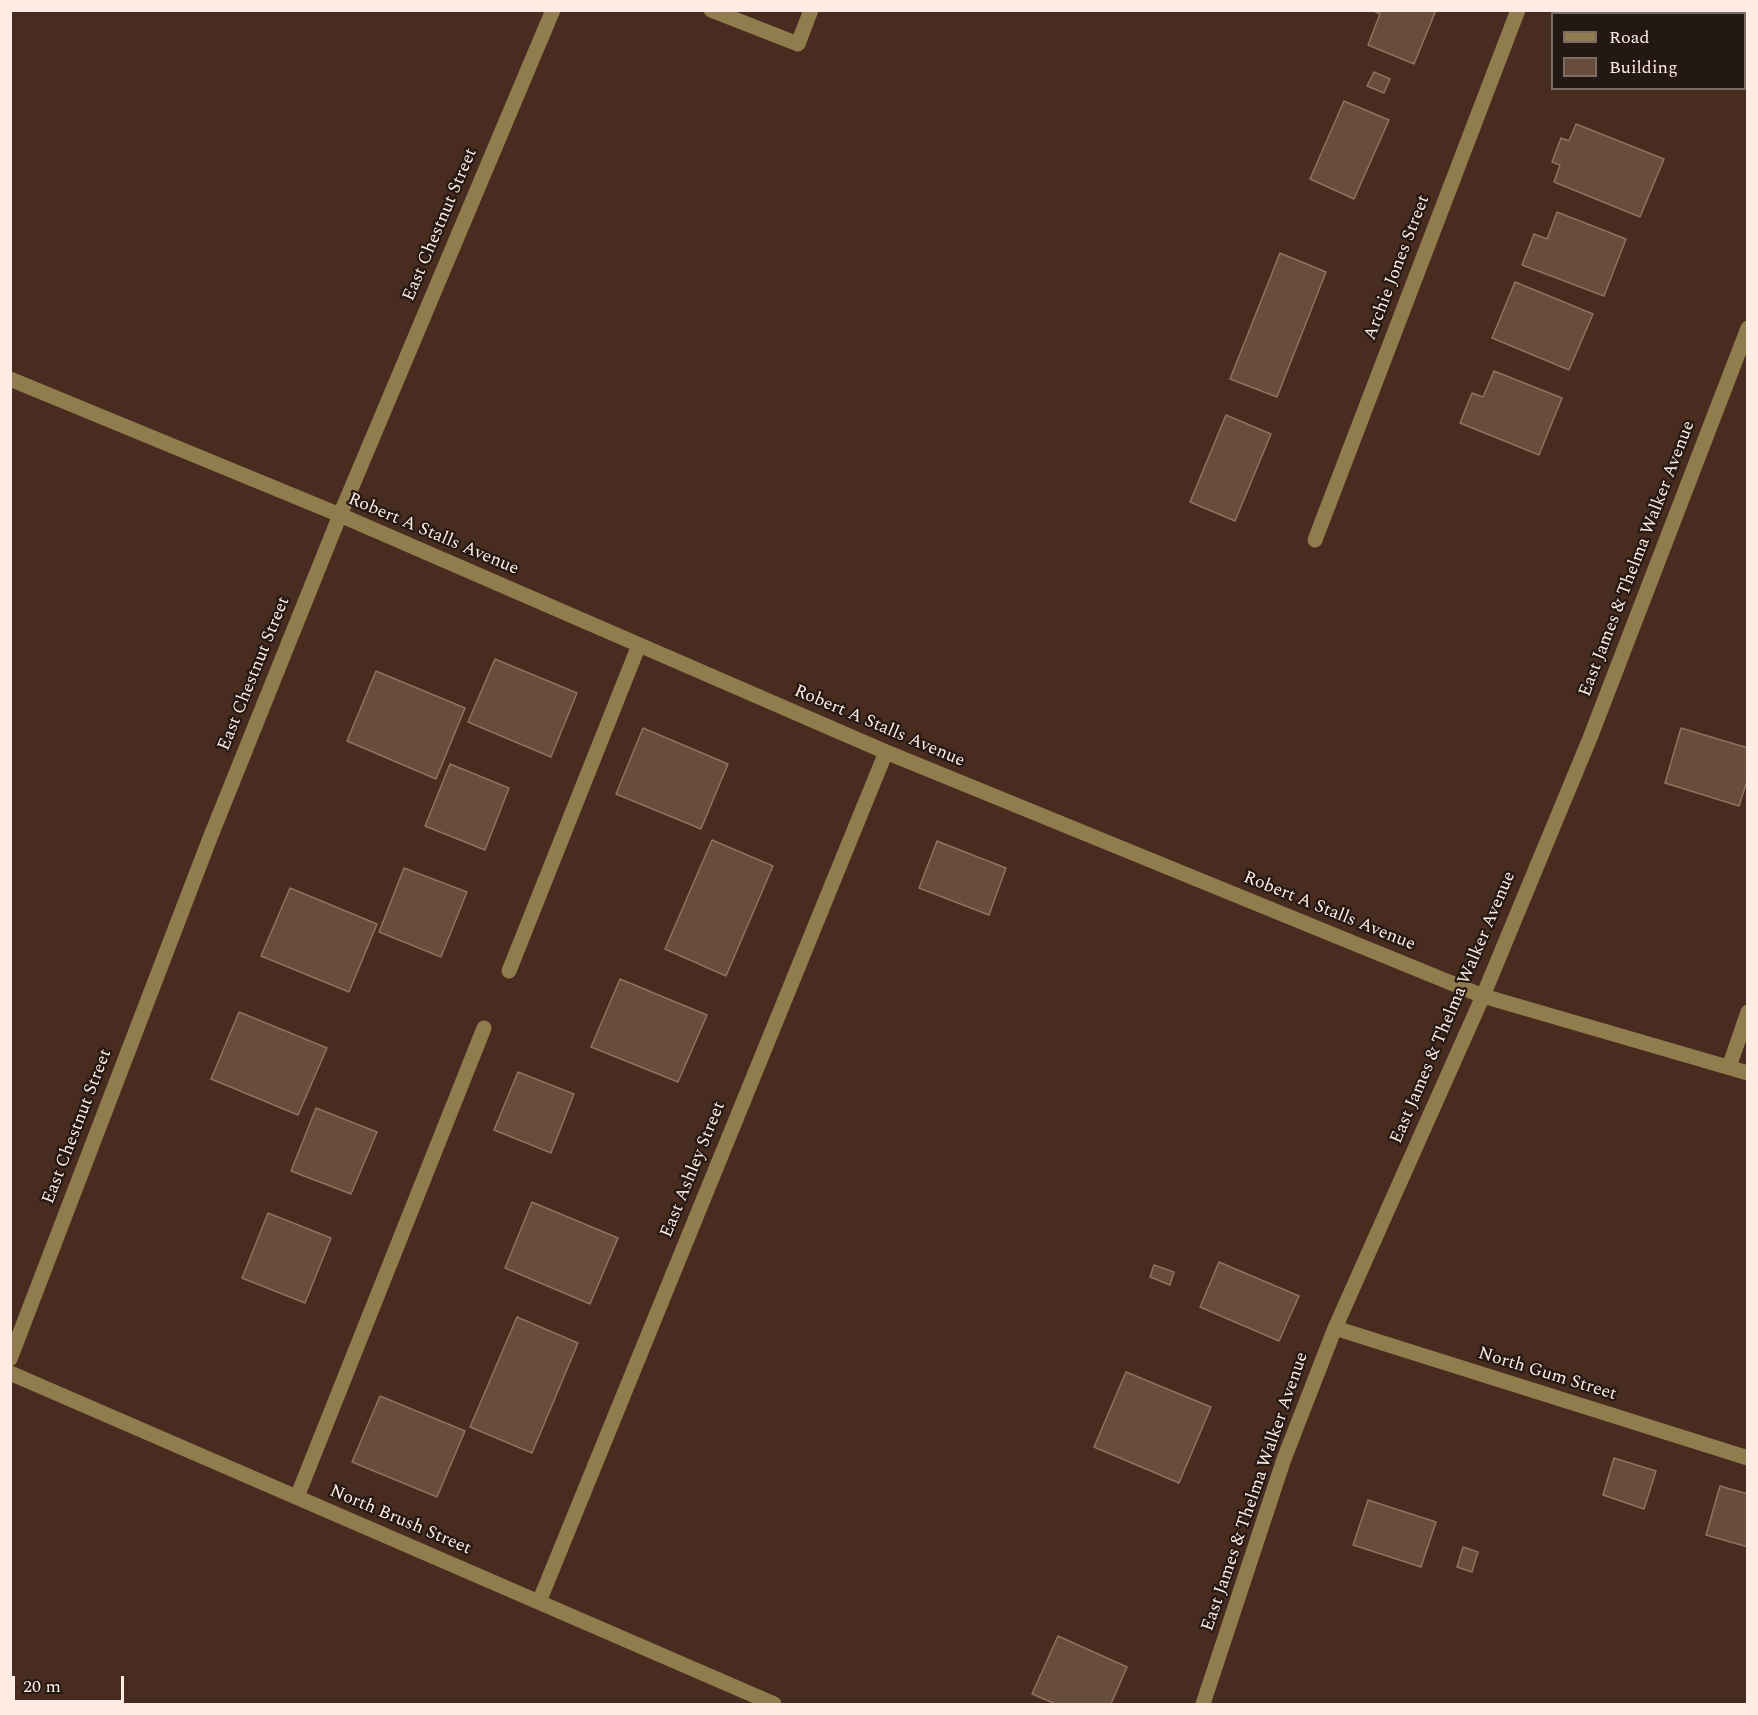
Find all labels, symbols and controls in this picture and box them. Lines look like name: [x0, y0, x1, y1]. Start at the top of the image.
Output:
legend: [1551, 12, 1746, 90]
text: Road: [1609, 24, 1650, 51]
text: Building: [1609, 54, 1678, 81]
street label: East Chestnut Street: [399, 145, 483, 305]
street label: Archie Jones Street: [1360, 192, 1436, 344]
street label: East James & Thelma Walker Avenue: [1575, 418, 1701, 700]
street label: Robert A Stalls Avenue: [344, 489, 522, 581]
street label: East Chestnut Street: [214, 594, 296, 754]
street label: Robert A Stalls Avenue: [790, 681, 968, 773]
street label: Robert A Stalls Avenue: [1240, 868, 1418, 956]
street label: East James & Thelma Walker Avenue: [1387, 869, 1521, 1147]
street label: East Chestnut Street: [39, 1047, 117, 1207]
street label: East Ashley Street: [657, 1099, 731, 1241]
street label: North Gum Street: [1475, 1344, 1619, 1406]
street label: East James & Thelma Walker Avenue: [1198, 1350, 1314, 1634]
street label: North Brush Street: [326, 1481, 474, 1561]
scale bar: [15, 1664, 128, 1702]
text: 20 m: [23, 1673, 61, 1700]

